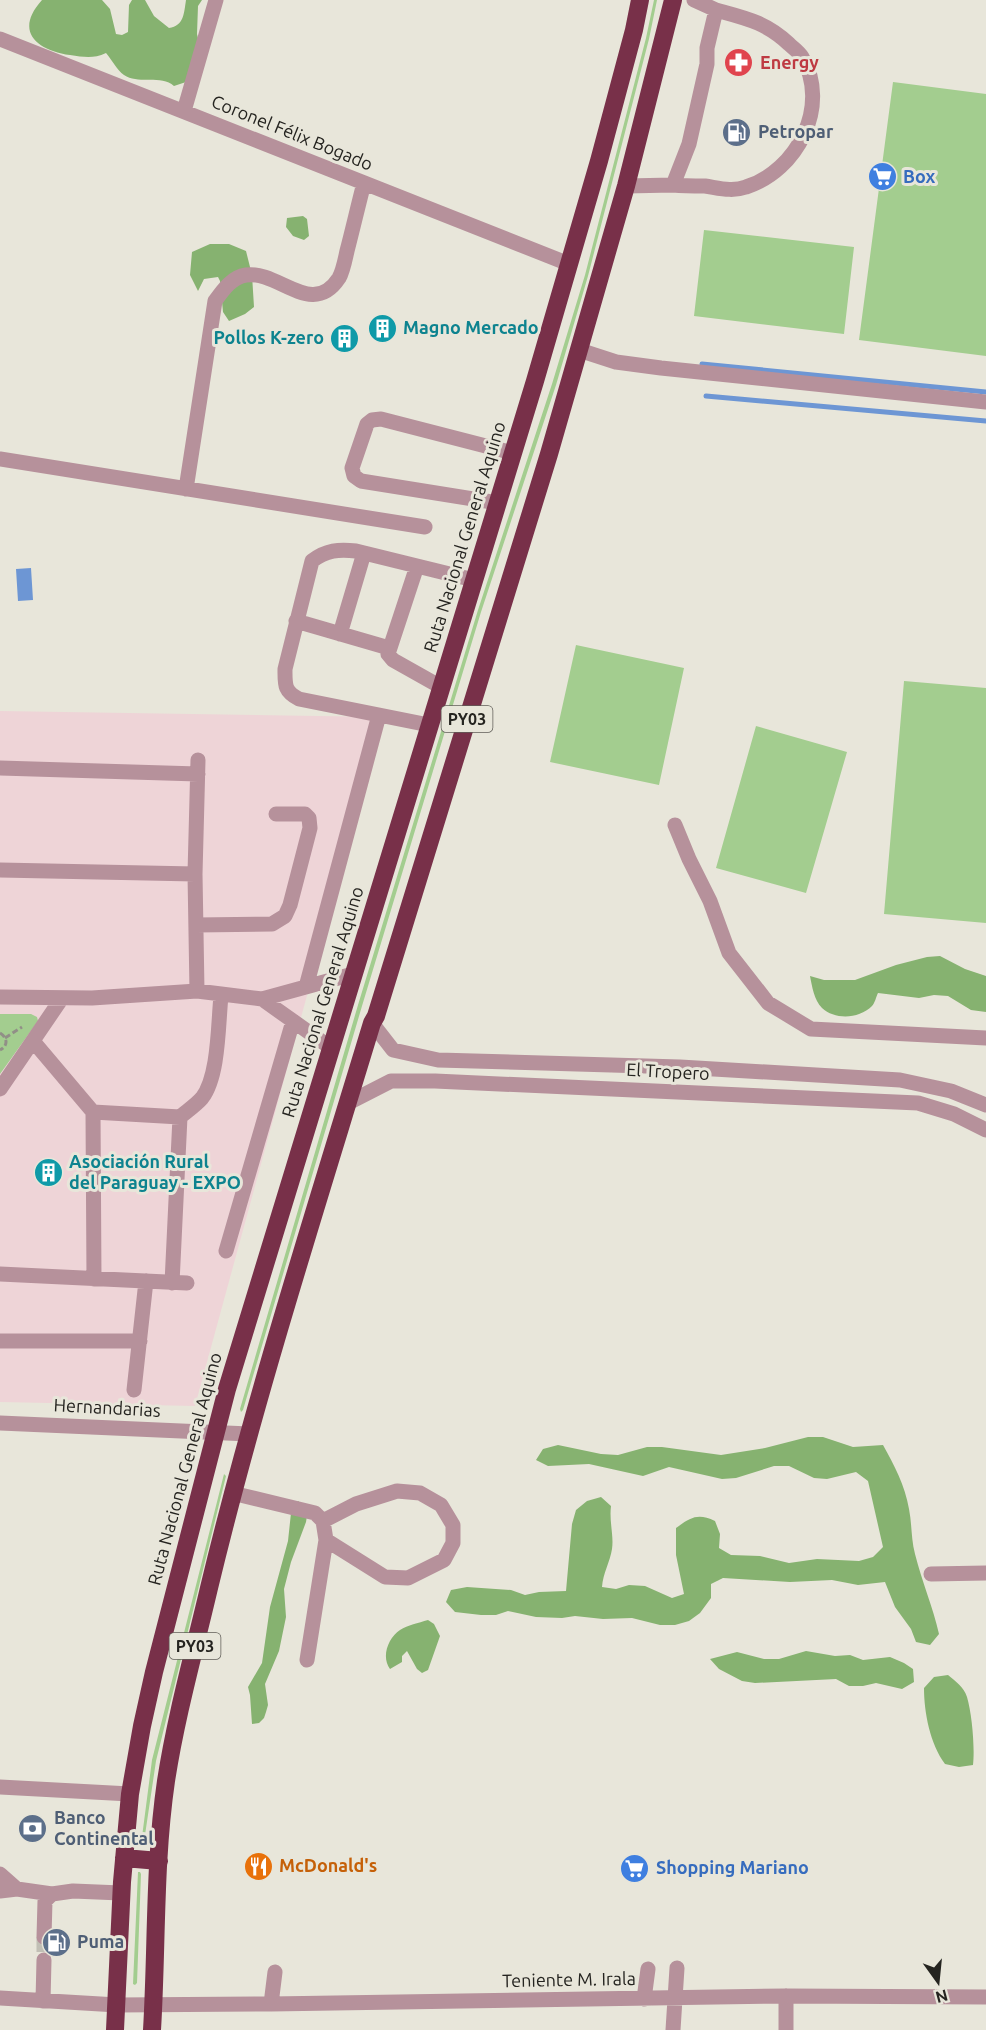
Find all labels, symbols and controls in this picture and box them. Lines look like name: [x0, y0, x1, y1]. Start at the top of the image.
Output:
pharmacy icon: Energy: [723, 47, 755, 79]
place label: Energy: [760, 52, 819, 72]
street label: Coronel Félix Bogado: [209, 91, 376, 174]
fuel station icon: Petropar: [721, 116, 753, 148]
place label: Petropar: [758, 121, 834, 141]
supermarket icon: Box: [866, 161, 898, 193]
place label: Box: [903, 166, 935, 186]
building icon: Magno Mercado: [366, 312, 398, 344]
place label: Magno Mercado: [403, 317, 539, 337]
building icon: Pollos K-zero: [329, 322, 361, 354]
place label: Pollos K-zero: [213, 327, 324, 347]
street label: Ruta Nacional General Aquino: [419, 419, 509, 655]
road number: PY03: [442, 706, 492, 732]
street label: Ruta Nacional General Aquino: [277, 884, 367, 1120]
street label: El Tropero: [626, 1059, 710, 1083]
place label: Asociación Rural del Paraguay - EXPO: [69, 1151, 241, 1192]
building icon: Asociación Rural del Paraguay - EXPO: [32, 1156, 64, 1188]
street label: Ruta Nacional General Aquino: [143, 1350, 225, 1587]
street label: Hernandarias: [53, 1394, 161, 1420]
road number: PY03: [170, 1633, 220, 1659]
place label: Banco Continental: [54, 1807, 154, 1848]
bank icon: Banco Continental: [17, 1812, 49, 1844]
restaurant icon: McDonald's: [242, 1850, 274, 1882]
supermarket icon: Shopping Mariano: [619, 1852, 651, 1884]
place label: McDonald's: [279, 1855, 377, 1875]
place label: Shopping Mariano: [656, 1857, 809, 1877]
fuel station icon: Puma: [40, 1926, 72, 1958]
place label: Puma: [77, 1931, 124, 1951]
north arrow: [908, 1952, 968, 2012]
street label: Teniente M. Irala: [502, 1968, 636, 1990]
text: N: [934, 1986, 950, 2007]

